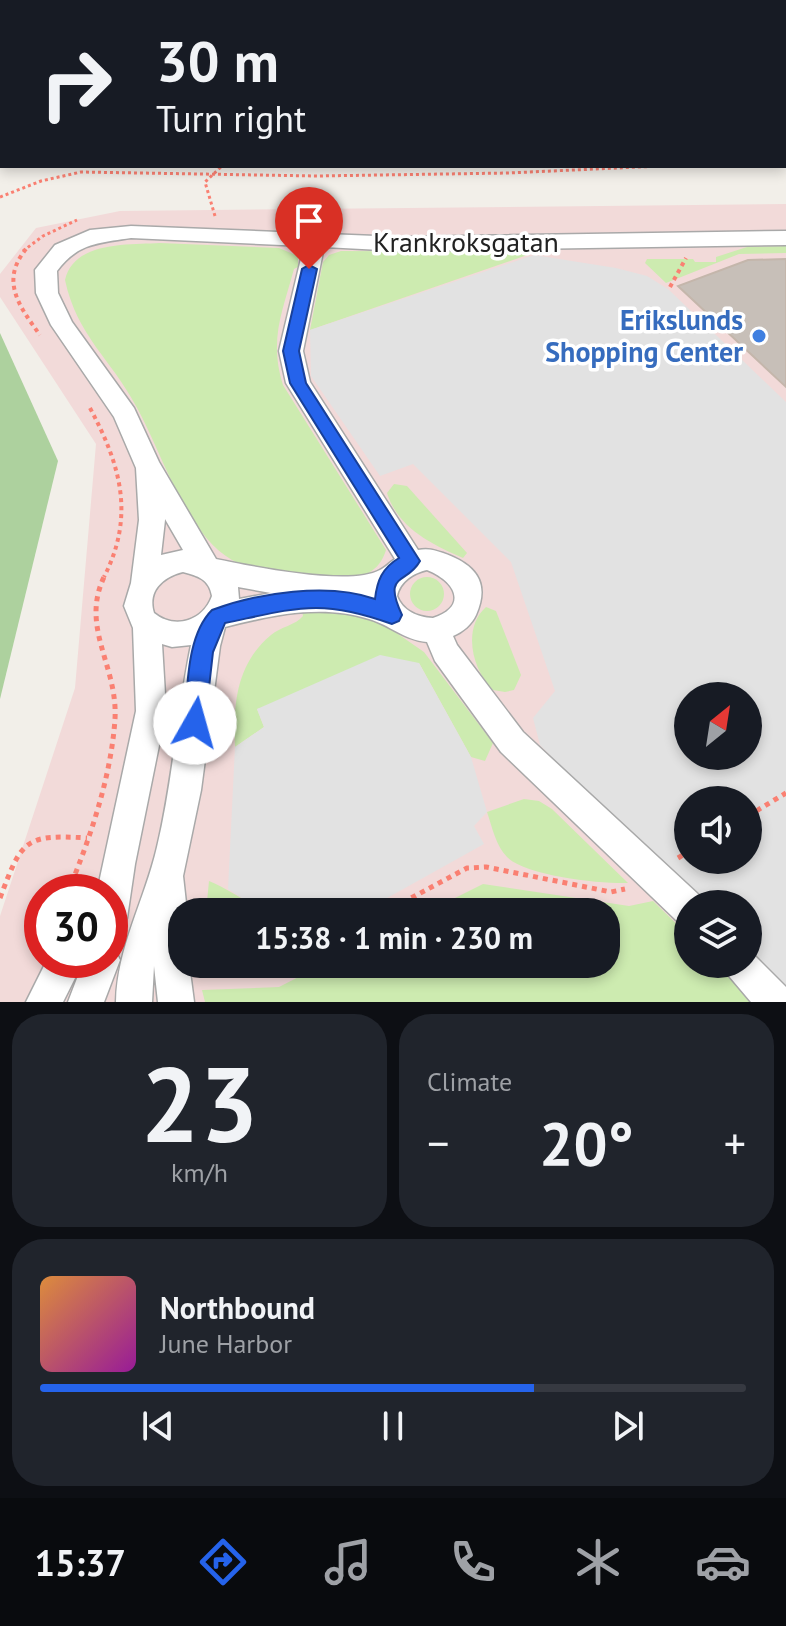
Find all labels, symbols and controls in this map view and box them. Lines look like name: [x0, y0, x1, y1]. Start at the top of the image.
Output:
text: 30 m: [156, 25, 279, 97]
icon: right: [24, 32, 128, 136]
text: Turn right: [156, 95, 306, 142]
pin: [275, 187, 343, 269]
icon: arrive: [287, 199, 331, 243]
street label: Krankroksgatan: [373, 223, 559, 260]
place label: Erikslunds Shopping Center: [545, 301, 743, 370]
marker: Erikslunds Shopping Center: [750, 327, 768, 345]
position arrow: [153, 681, 237, 765]
north arrow: [674, 682, 762, 770]
map controls: [674, 682, 762, 978]
button: sound: [674, 786, 762, 874]
speed limit sign: 30: [24, 874, 128, 978]
button: layers: [674, 890, 762, 978]
text: 15:38 · 1 min · 230 m: [255, 918, 533, 957]
text: 23: [141, 1036, 258, 1171]
text: Climate: [427, 1065, 512, 1098]
text: 20°: [539, 1104, 634, 1182]
text: −: [427, 1114, 449, 1171]
text: +: [724, 1114, 746, 1171]
text: km/h: [171, 1156, 228, 1189]
text: Northbound: [160, 1288, 315, 1327]
text: June Harbor: [160, 1327, 292, 1360]
icon: previous: [136, 1404, 180, 1448]
icon: pause: [371, 1404, 415, 1448]
icon: next: [606, 1404, 650, 1448]
icon: directions: [195, 1534, 251, 1590]
icon: music: [320, 1534, 376, 1590]
icon: phone: [445, 1534, 501, 1590]
icon: climate: [570, 1534, 626, 1590]
icon: car: [695, 1534, 751, 1590]
text: 15:37: [35, 1539, 126, 1586]

